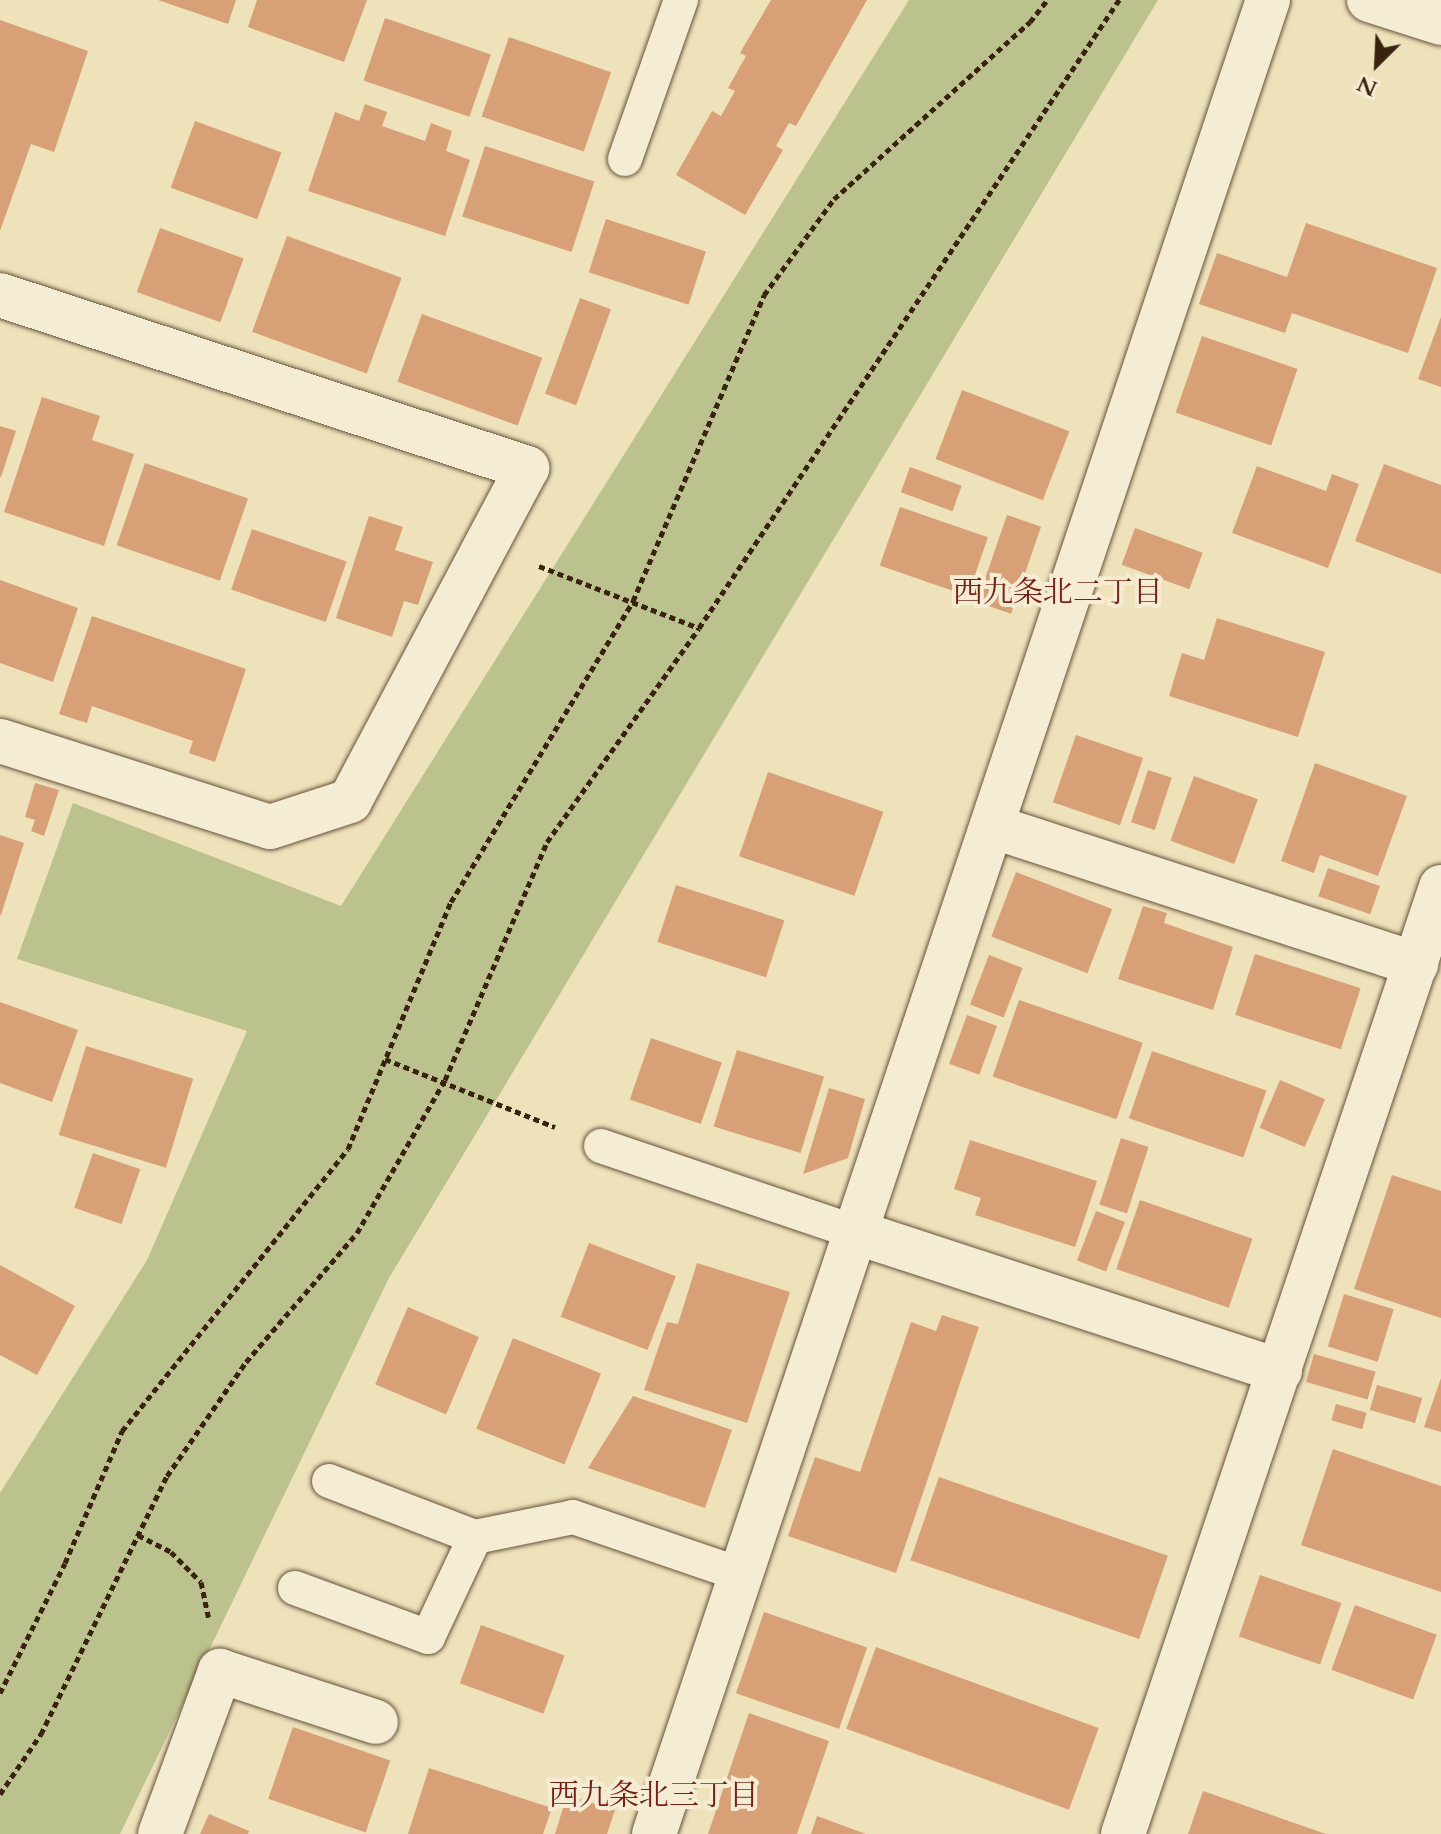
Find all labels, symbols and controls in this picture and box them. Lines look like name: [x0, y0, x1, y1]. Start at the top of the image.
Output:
north arrow: [1337, 24, 1417, 104]
text: N: [1352, 68, 1382, 104]
district label: 西九条北二丁目: [953, 575, 1163, 611]
district label: 西九条北三丁目: [549, 1778, 759, 1814]

